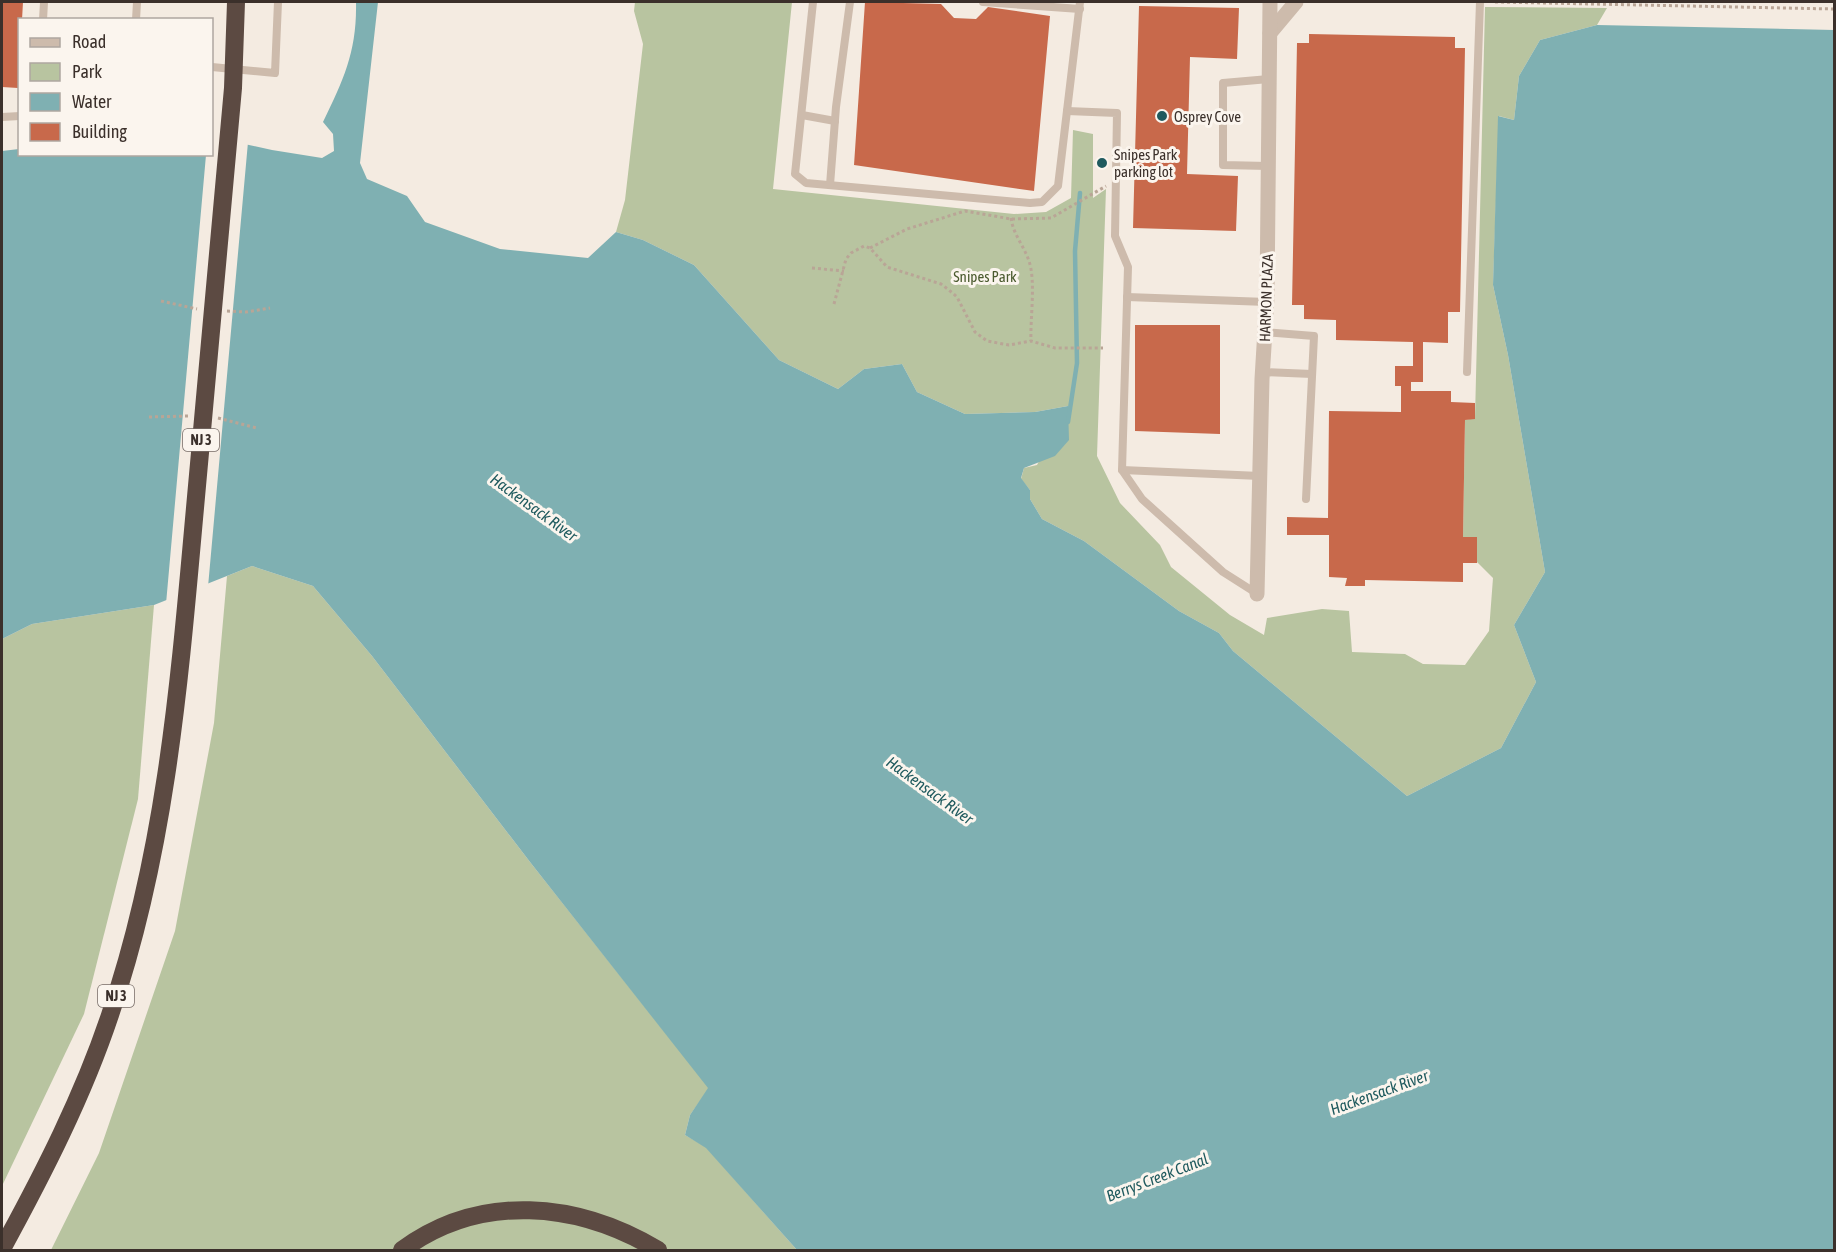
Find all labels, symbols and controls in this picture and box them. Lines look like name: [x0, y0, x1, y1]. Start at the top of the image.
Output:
legend: [18, 18, 213, 156]
text: Road: [72, 31, 106, 52]
text: Park: [72, 61, 102, 82]
text: Water: [72, 91, 112, 112]
place label: Osprey Cove: [1174, 108, 1241, 125]
marker: Osprey Cove: [1155, 109, 1169, 123]
text: Building: [72, 121, 127, 142]
place label: Snipes Park parking lot: [1114, 146, 1178, 180]
marker: Snipes Park parking lot: [1095, 156, 1109, 170]
street label: HARMON PLAZA: [1256, 253, 1276, 342]
park label: Snipes Park: [953, 268, 1017, 285]
road number: NJ 3: [183, 429, 219, 451]
water label: Hackensack River: [487, 470, 582, 545]
water label: Hackensack River: [883, 753, 978, 828]
road number: NJ 3: [98, 985, 134, 1007]
water label: Hackensack River: [1328, 1066, 1432, 1118]
water label: Berrys Creek Canal: [1104, 1149, 1211, 1206]

